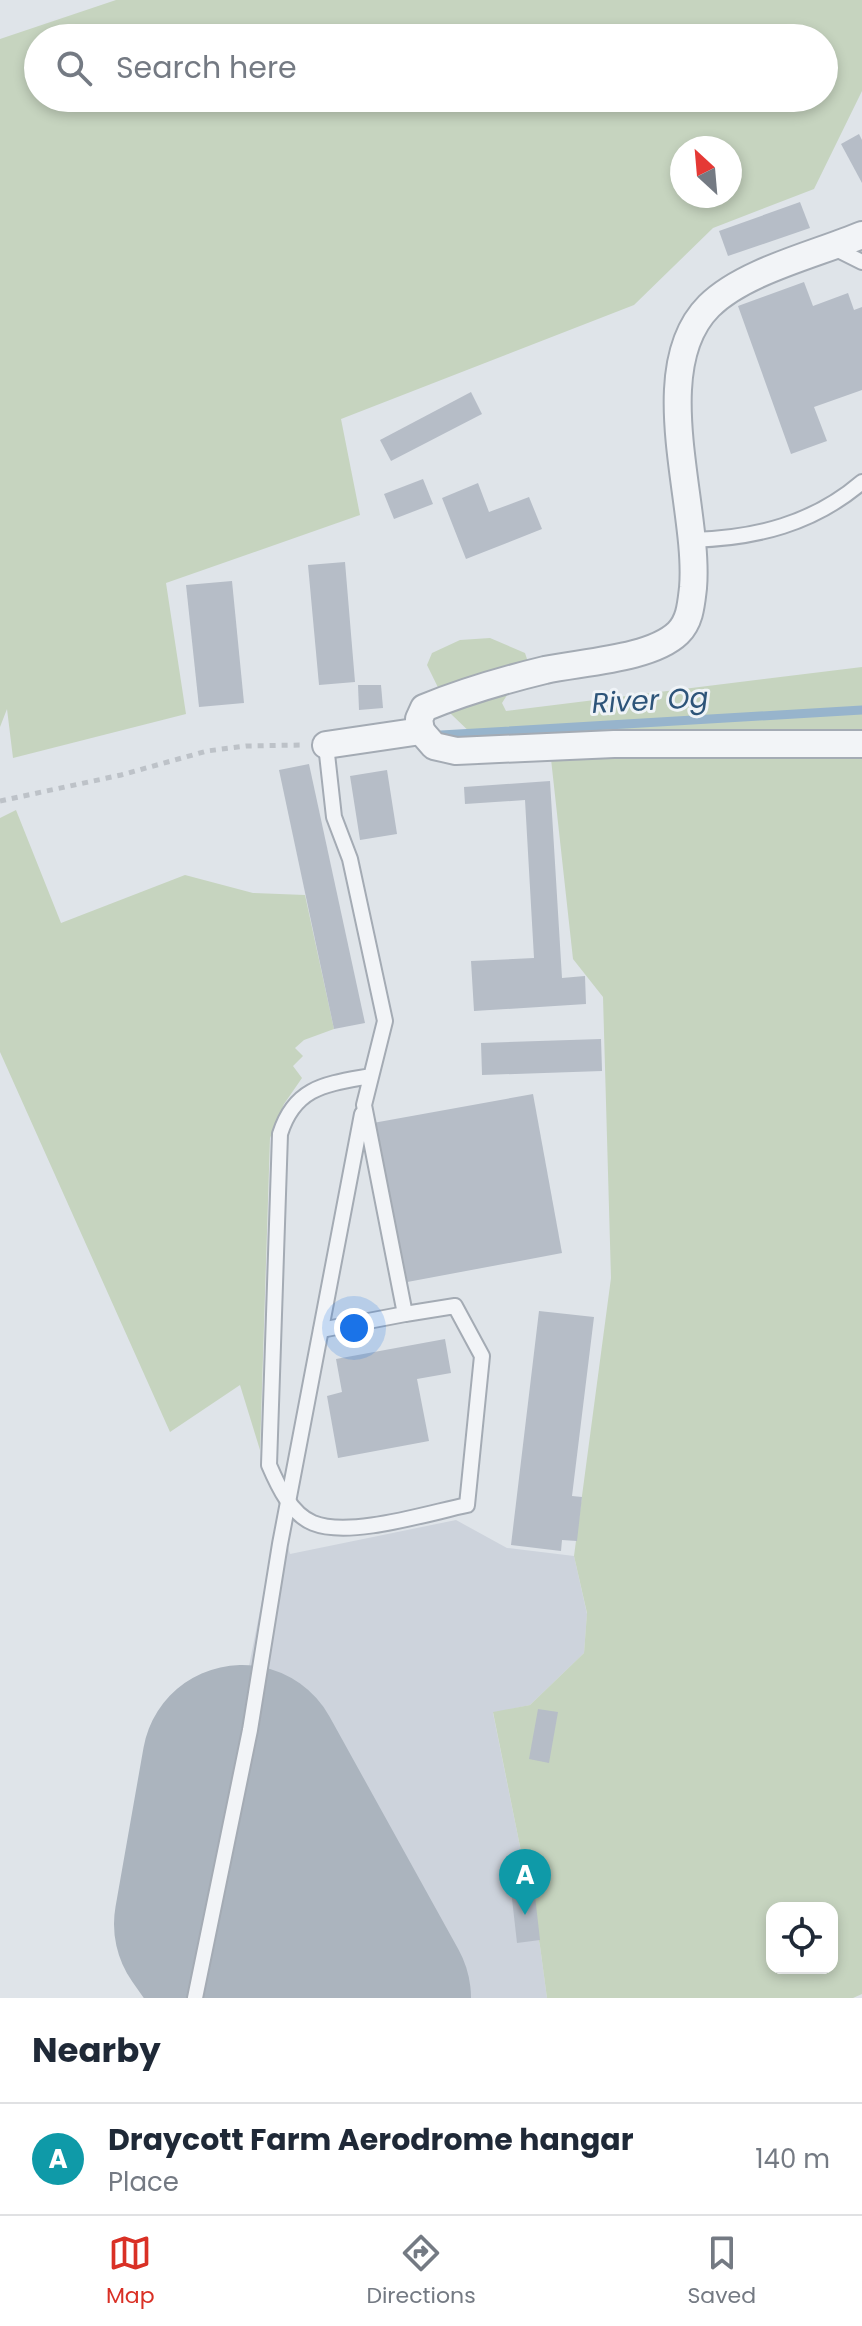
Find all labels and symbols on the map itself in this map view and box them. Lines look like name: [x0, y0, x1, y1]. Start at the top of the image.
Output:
north arrow: [670, 136, 742, 208]
water label: River Og: [591, 678, 709, 723]
your location: [334, 1308, 374, 1348]
pin: A: [499, 1849, 551, 1915]

